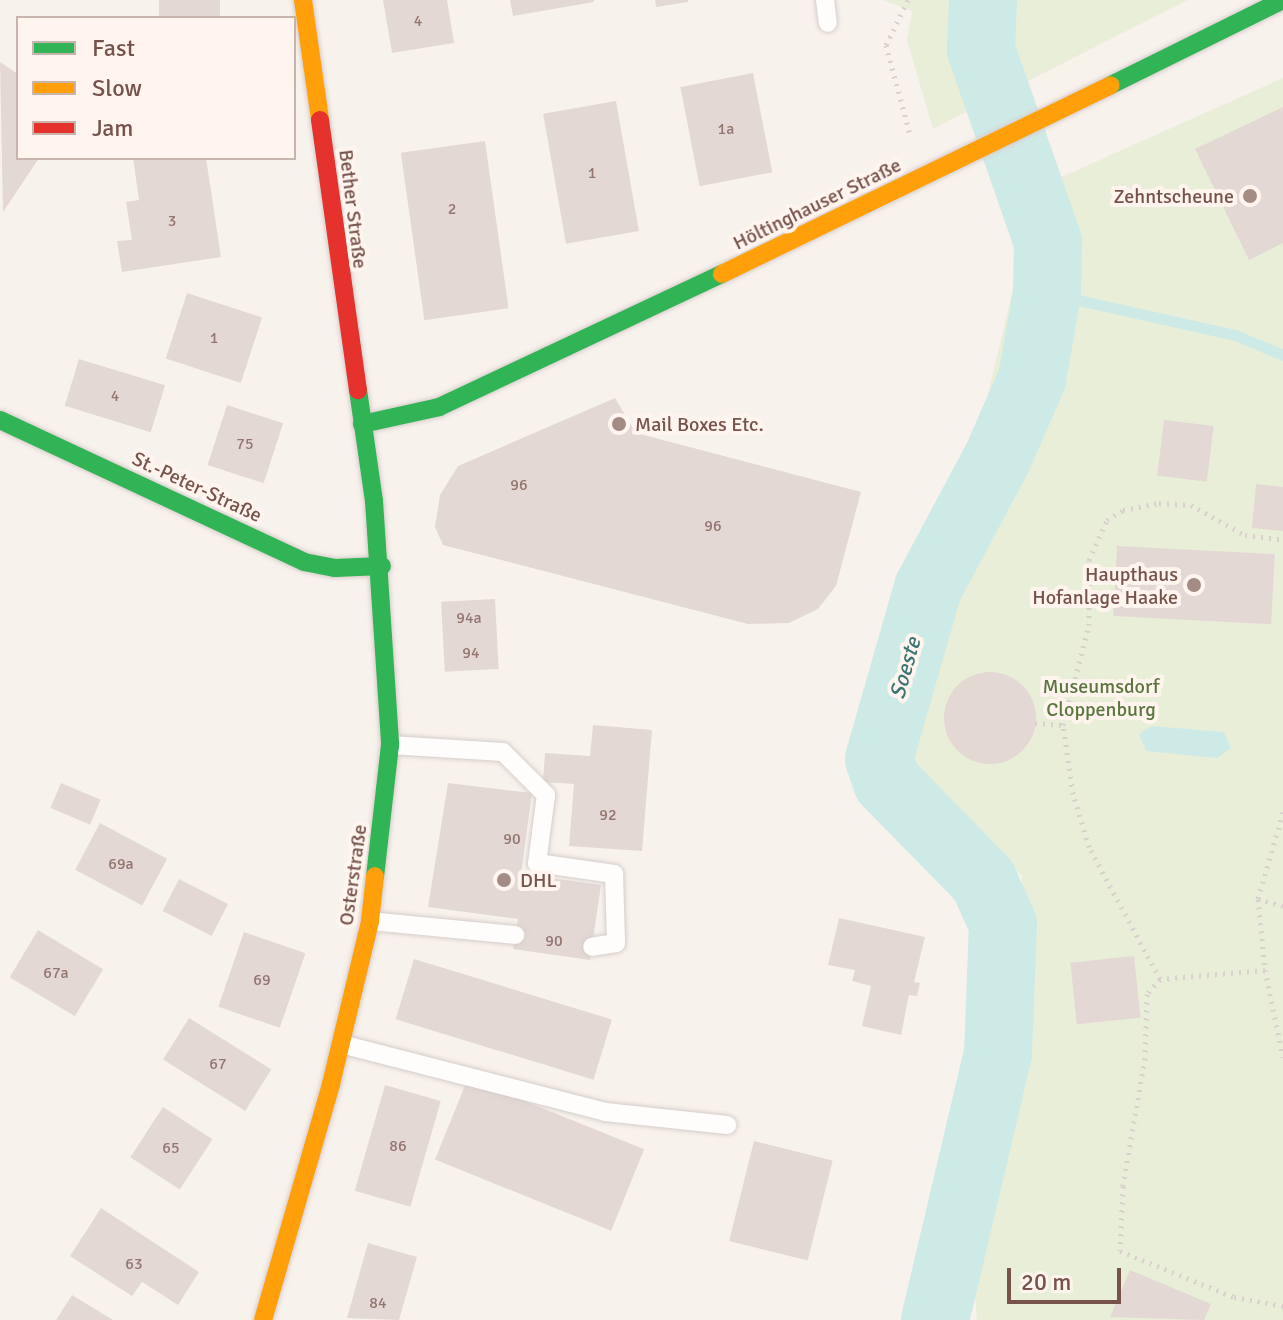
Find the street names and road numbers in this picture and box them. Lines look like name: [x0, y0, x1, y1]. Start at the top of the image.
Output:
street label: Bether Straße: [334, 148, 372, 270]
street label: Höltinghauser Straße: [729, 153, 905, 255]
street label: St.-Peter-Straße: [128, 446, 266, 528]
street label: Osterstraße: [334, 823, 372, 927]

